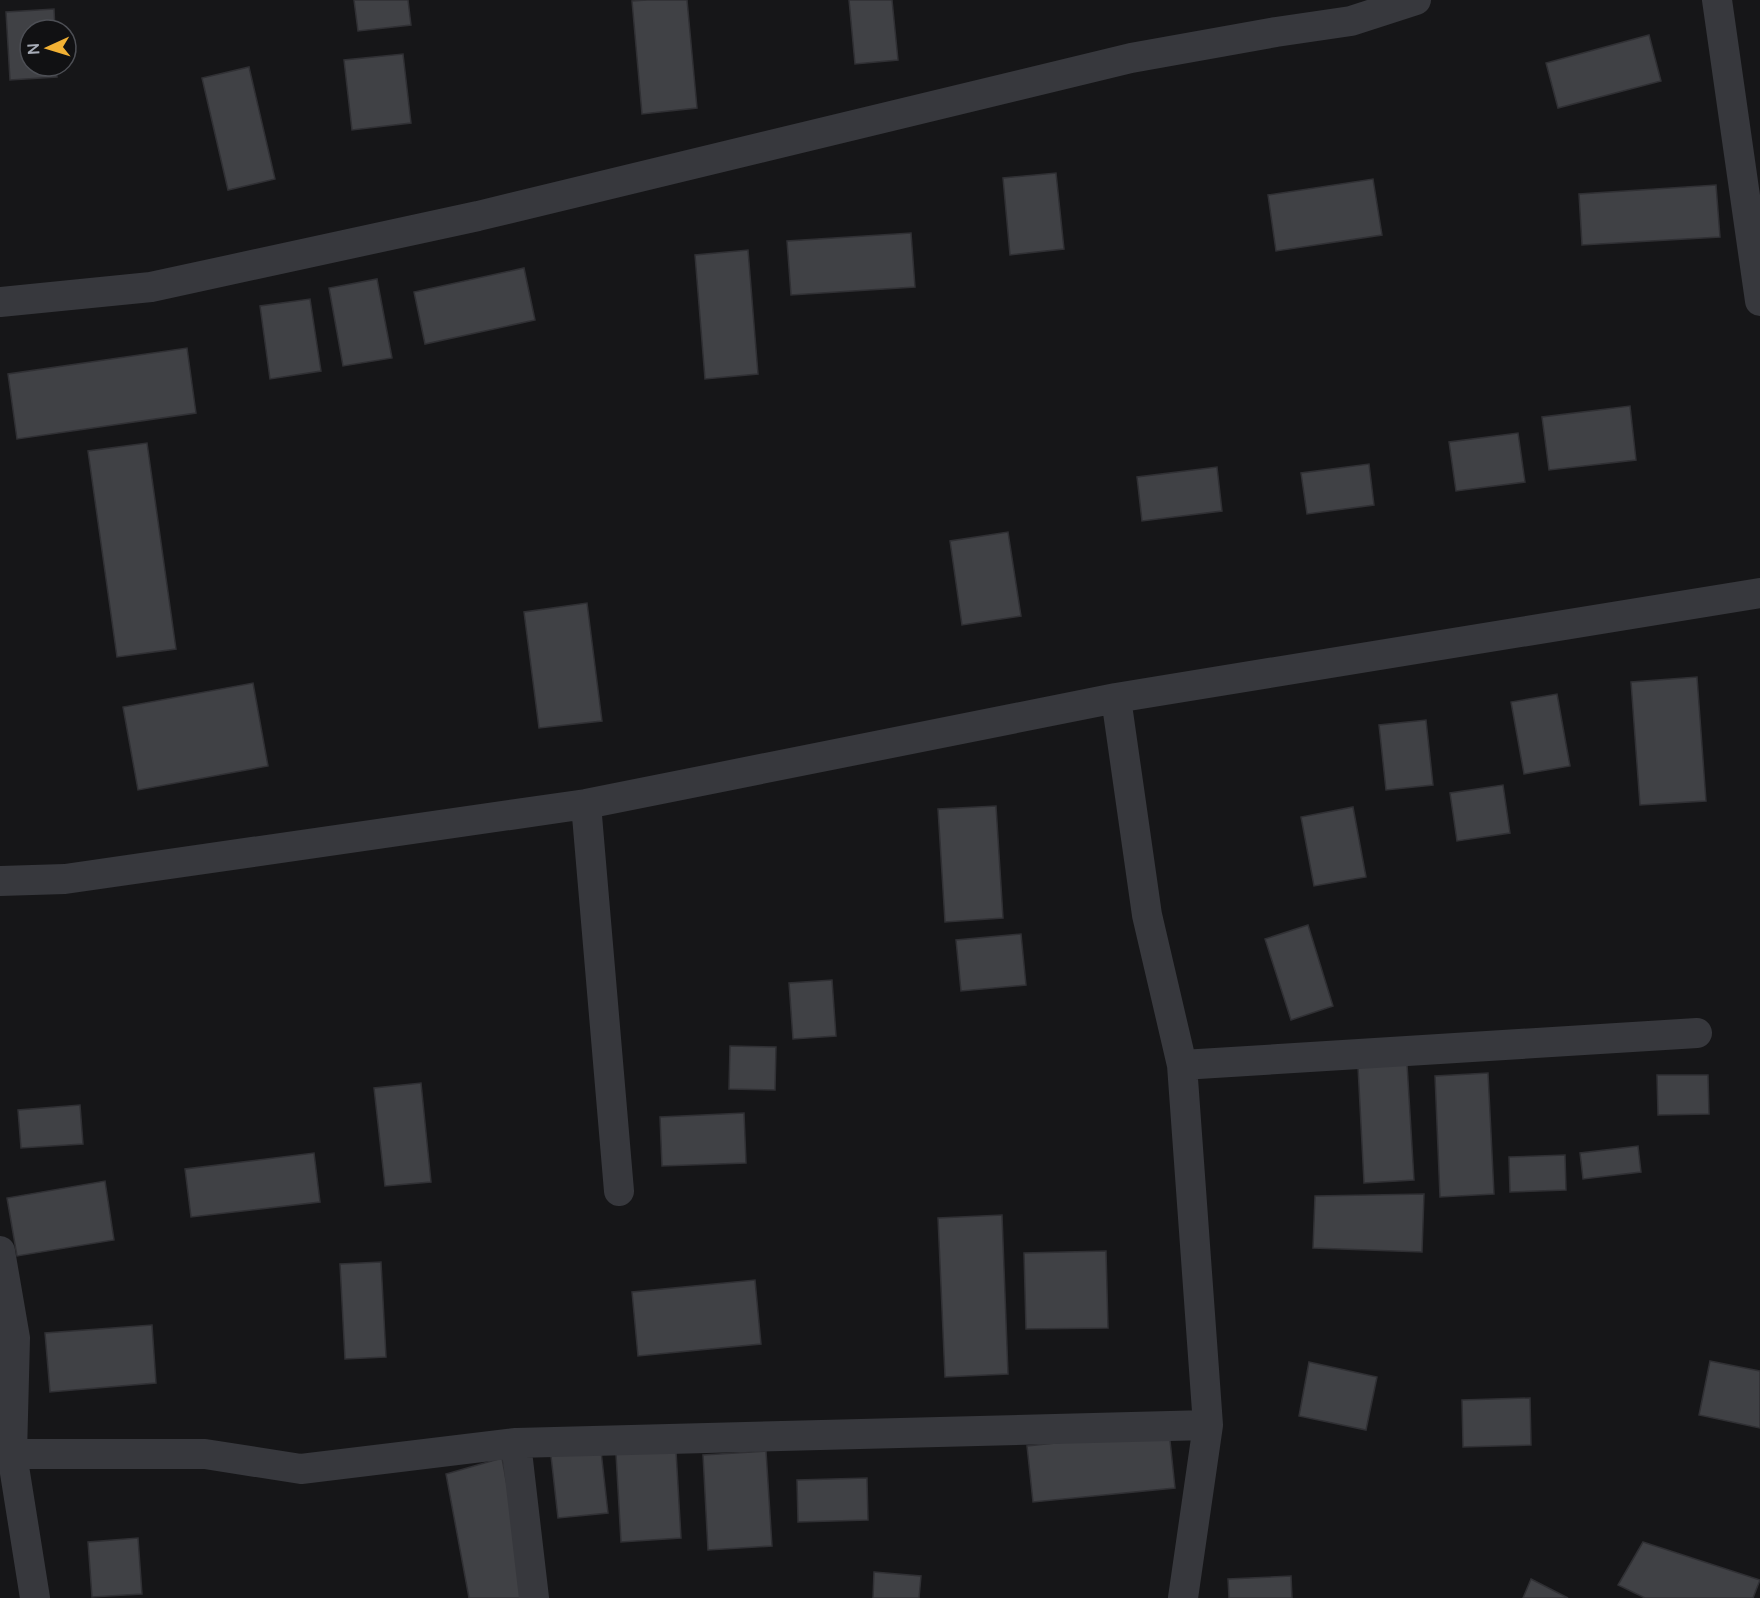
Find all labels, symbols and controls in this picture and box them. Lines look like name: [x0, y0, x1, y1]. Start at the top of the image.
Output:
north arrow: [18, 18, 78, 78]
text: N: [22, 43, 44, 56]

